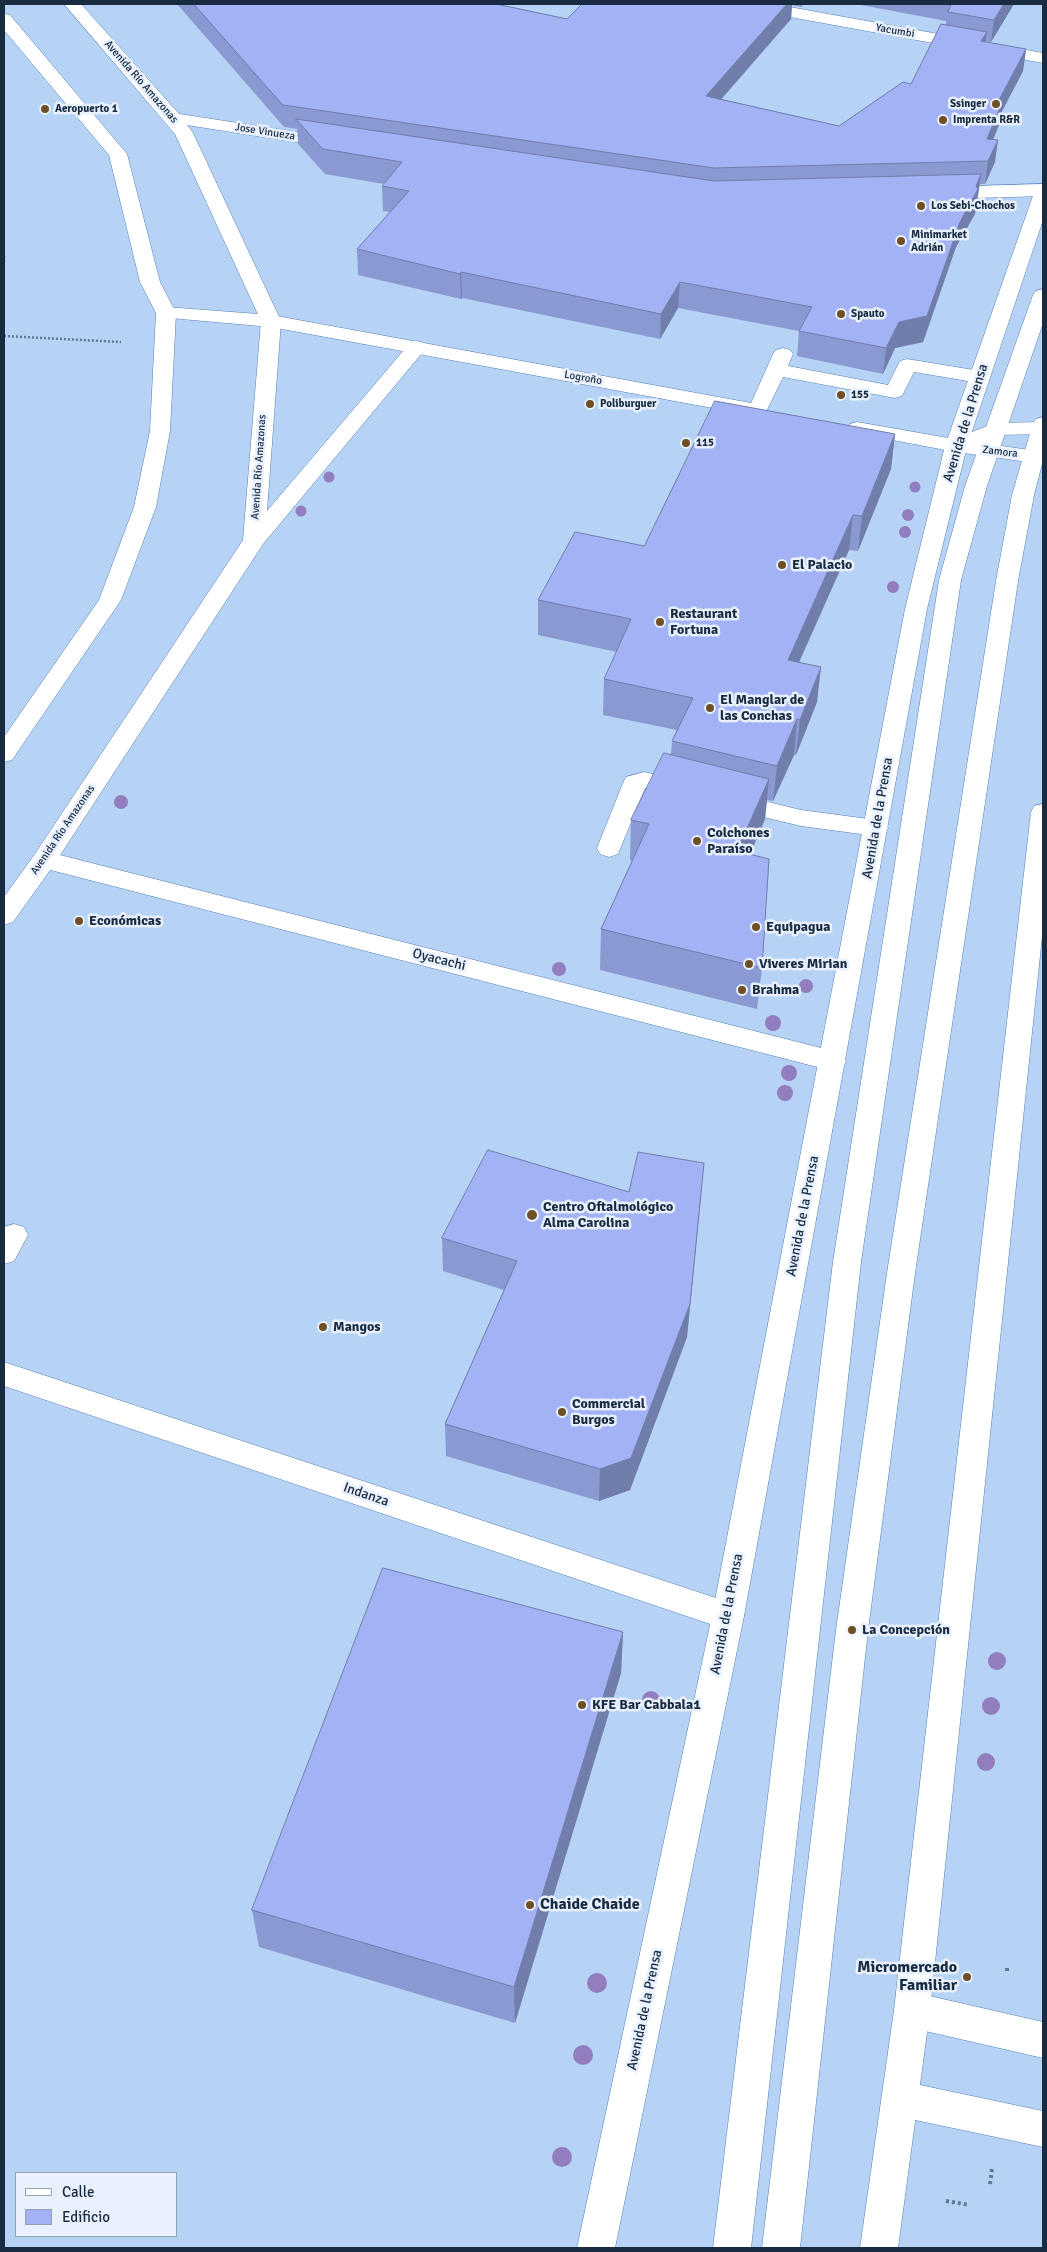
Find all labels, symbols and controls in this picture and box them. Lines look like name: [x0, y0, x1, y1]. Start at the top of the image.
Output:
street label: Yacumbi: [874, 21, 916, 41]
street label: Avenida Río Amazonas: [101, 38, 181, 126]
place label: Ssinger: [950, 97, 986, 111]
marker: Ssinger: [990, 98, 1002, 110]
place label: Aeropuerto 1: [55, 102, 118, 116]
marker: Aeropuerto 1: [39, 103, 51, 115]
place label: Imprenta R&R: [953, 113, 1020, 127]
marker: Imprenta R&R: [937, 114, 949, 126]
street label: Jose Vinueza: [234, 121, 296, 143]
place label: Los Sebi-Chochos: [931, 199, 1015, 213]
marker: Los Sebi-Chochos: [915, 200, 927, 212]
place label: Minimarket Adrián: [911, 228, 967, 254]
marker: Minimarket Adrián: [895, 235, 907, 247]
place label: Spauto: [851, 307, 885, 321]
marker: Spauto: [835, 308, 847, 320]
street label: Avenida de la Prensa: [940, 362, 992, 484]
street label: Logroño: [563, 368, 603, 388]
place label: 155: [851, 388, 869, 402]
marker: 155: [835, 389, 847, 401]
place label: Poliburguer: [600, 397, 656, 411]
marker: Poliburguer: [584, 398, 596, 410]
street label: Avenida Río Amazonas: [249, 414, 269, 520]
place label: 115: [696, 436, 714, 450]
marker: 115: [680, 437, 692, 449]
street label: Zamora: [982, 443, 1018, 461]
place label: El Palacio: [792, 557, 852, 573]
marker: El Palacio: [776, 559, 788, 571]
place label: Restaurant Fortuna: [670, 606, 737, 638]
marker: Restaurant Fortuna: [654, 616, 666, 628]
place label: El Manglar de las Conchas: [720, 692, 804, 724]
marker: El Manglar de las Conchas: [704, 702, 716, 714]
street label: Avenida de la Prensa: [859, 756, 897, 880]
street label: Avenida Río Amazonas: [28, 783, 98, 877]
place label: Colchones Paraíso: [707, 825, 769, 858]
marker: Colchones Paraíso: [691, 835, 703, 847]
place label: Económicas: [89, 913, 161, 929]
marker: Económicas: [73, 915, 85, 927]
place label: Equipagua: [766, 919, 830, 935]
marker: Equipagua: [750, 921, 762, 933]
street label: Oyacachi: [411, 945, 467, 975]
place label: Viveres Mirian: [759, 956, 847, 972]
marker: Viveres Mirian: [743, 958, 755, 970]
place label: Brahma: [752, 982, 799, 998]
marker: Brahma: [736, 984, 748, 996]
street label: Avenida de la Prensa: [783, 1154, 823, 1278]
place label: Centro Oftalmológico Alma Carolina: [543, 1199, 673, 1232]
marker: Centro Oftalmológico Alma Carolina: [525, 1208, 539, 1222]
place label: Mangos: [333, 1319, 381, 1335]
marker: Mangos: [317, 1321, 329, 1333]
place label: Commercial Burgos: [572, 1396, 645, 1428]
marker: Commercial Burgos: [556, 1406, 568, 1418]
street label: Indanza: [341, 1479, 391, 1511]
street label: Avenida de la Prensa: [707, 1552, 747, 1676]
place label: La Concepción: [862, 1622, 950, 1638]
marker: La Concepción: [846, 1624, 858, 1636]
place label: KFE Bar Cabbala1: [592, 1697, 701, 1713]
marker: KFE Bar Cabbala1: [576, 1699, 588, 1711]
place label: Chaide Chaide: [540, 1895, 640, 1915]
marker: Chaide Chaide: [524, 1899, 536, 1911]
street label: Avenida de la Prensa: [624, 1948, 666, 2072]
place label: Micromercado Familiar: [857, 1958, 957, 1996]
marker: Micromercado Familiar: [961, 1971, 973, 1983]
legend: [15, 2172, 178, 2237]
text: Calle: [62, 2183, 95, 2201]
text: Edificio: [62, 2208, 110, 2226]

